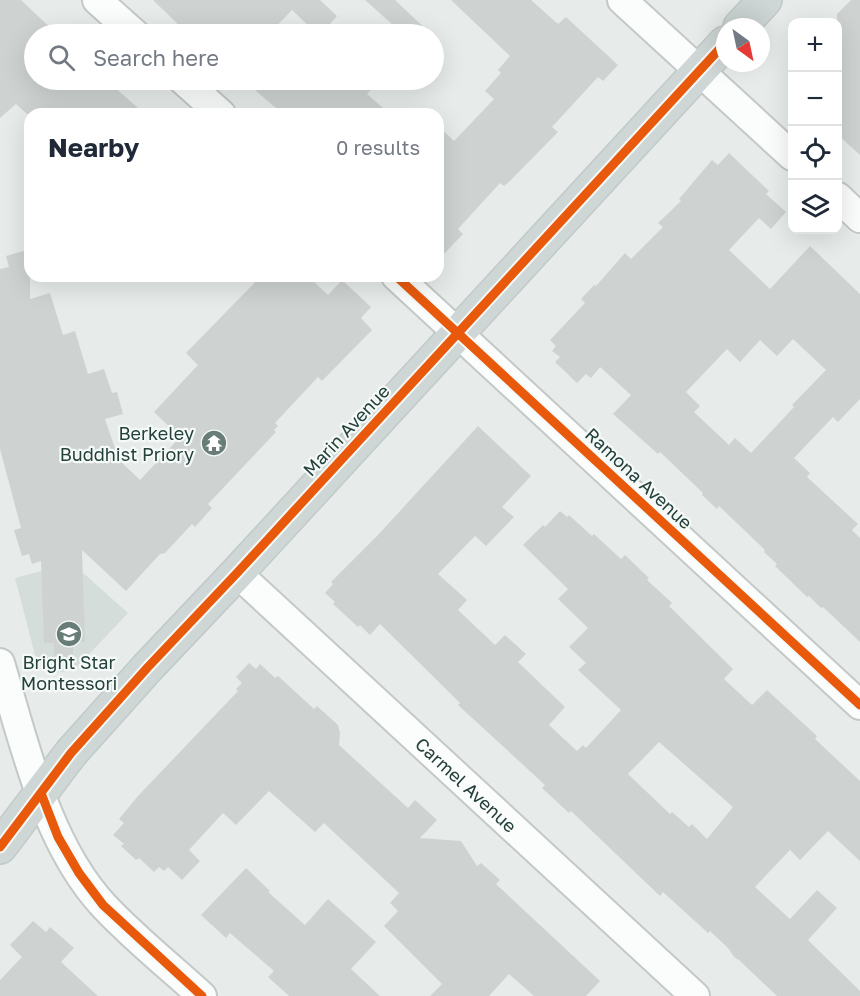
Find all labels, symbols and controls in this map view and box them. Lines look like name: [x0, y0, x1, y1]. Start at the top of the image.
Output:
north arrow: [716, 18, 770, 72]
map controls: [788, 18, 842, 234]
button: +: [788, 18, 842, 72]
search box: [24, 24, 444, 90]
icon: search: [45, 41, 78, 74]
text: Search here: [93, 44, 219, 71]
button: −: [788, 72, 842, 126]
button: locate: [788, 126, 842, 180]
text: Nearby: [48, 132, 139, 163]
text: 0 results: [336, 135, 420, 159]
button: layers: [788, 180, 842, 234]
street label: Marin Avenue: [298, 380, 394, 480]
place label: Berkeley Buddhist Priory: [60, 422, 194, 465]
street label: Ramona Avenue: [581, 423, 697, 533]
temple icon: Berkeley Buddhist Priory: [199, 428, 229, 458]
school or university icon: Bright Star Montessori: [54, 619, 84, 649]
place label: Bright Star Montessori: [21, 651, 117, 694]
street label: Carmel Avenue: [411, 733, 521, 837]

